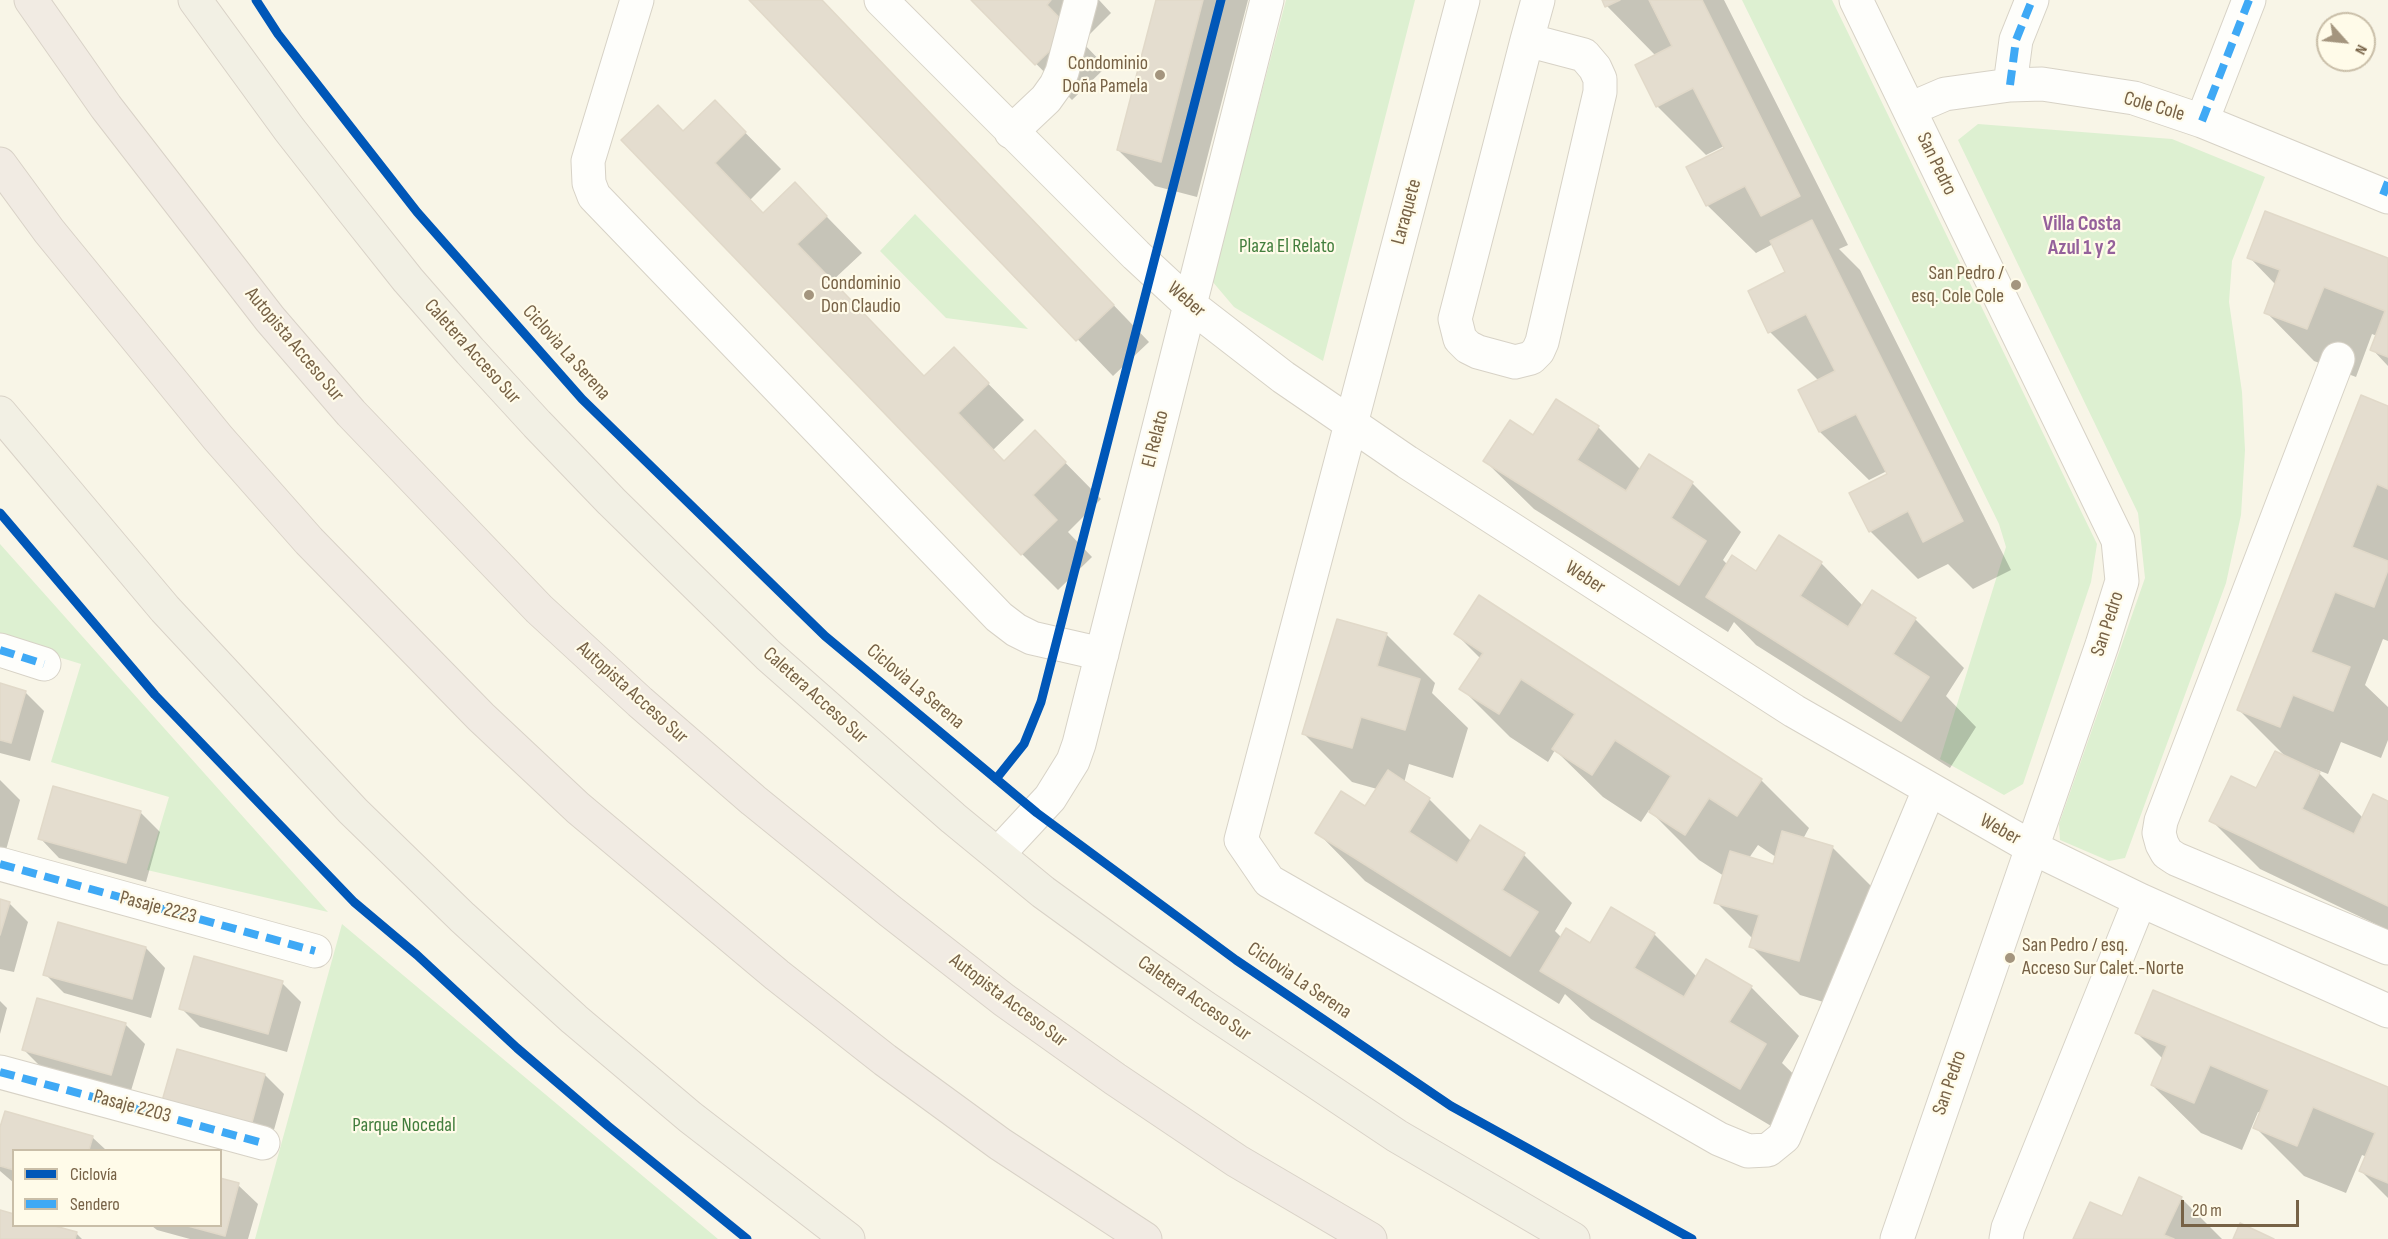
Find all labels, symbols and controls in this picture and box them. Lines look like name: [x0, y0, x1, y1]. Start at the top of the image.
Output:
north arrow: [2316, 12, 2376, 72]
text: N: [2350, 41, 2371, 58]
place label: Condominio Doña Pamela: [1062, 52, 1148, 99]
marker: Condominio Doña Pamela: [1153, 68, 1167, 82]
street label: Cole Cole: [2121, 87, 2187, 127]
street label: San Pedro: [1911, 129, 1961, 199]
street label: Laraquete: [1387, 177, 1427, 247]
district label: Villa Costa Azul 1 y 2: [2043, 212, 2121, 262]
park label: Plaza El Relato: [1239, 235, 1335, 259]
place label: San Pedro / esq. Cole Cole: [1911, 262, 2004, 309]
place label: Condominio Don Claudio: [821, 272, 901, 319]
street label: Weber: [1162, 277, 1210, 323]
marker: San Pedro / esq. Cole Cole: [2009, 278, 2023, 292]
street label: Autopista Acceso Sur: [239, 283, 349, 407]
marker: Condominio Don Claudio: [802, 288, 816, 302]
street label: Caletera Acceso Sur: [419, 295, 525, 409]
street label: Ciclovìa La Serena: [517, 300, 615, 406]
street label: El Relato: [1137, 408, 1175, 470]
street label: Weber: [1561, 556, 1609, 600]
street label: San Pedro: [2086, 589, 2130, 659]
street label: Autopista Acceso Sur: [571, 637, 693, 749]
street label: Ciclovìa La Serena: [861, 639, 969, 735]
street label: Caletera Acceso Sur: [758, 643, 872, 749]
street label: Weber: [1975, 809, 2025, 851]
street label: Pasaje 2223: [117, 886, 199, 930]
place label: San Pedro / esq. Acceso Sur Calet.-Norte: [2022, 934, 2184, 981]
street label: Ciclovìa La Serena: [1242, 937, 1356, 1025]
street label: Autopista Acceso Sur: [944, 949, 1072, 1053]
street label: Caletera Acceso Sur: [1133, 951, 1255, 1047]
marker: San Pedro / esq. Acceso Sur Calet.-Norte: [2003, 951, 2017, 965]
street label: San Pedro: [1928, 1048, 1972, 1118]
street label: Pasaje 2203: [91, 1085, 173, 1129]
park label: Parque Nocedal: [352, 1114, 456, 1138]
legend: [12, 1149, 222, 1227]
text: Ciclovía: [70, 1164, 117, 1185]
scale bar: [2184, 1188, 2302, 1226]
text: Sendero: [70, 1194, 120, 1215]
text: 20 m: [2192, 1200, 2222, 1221]

